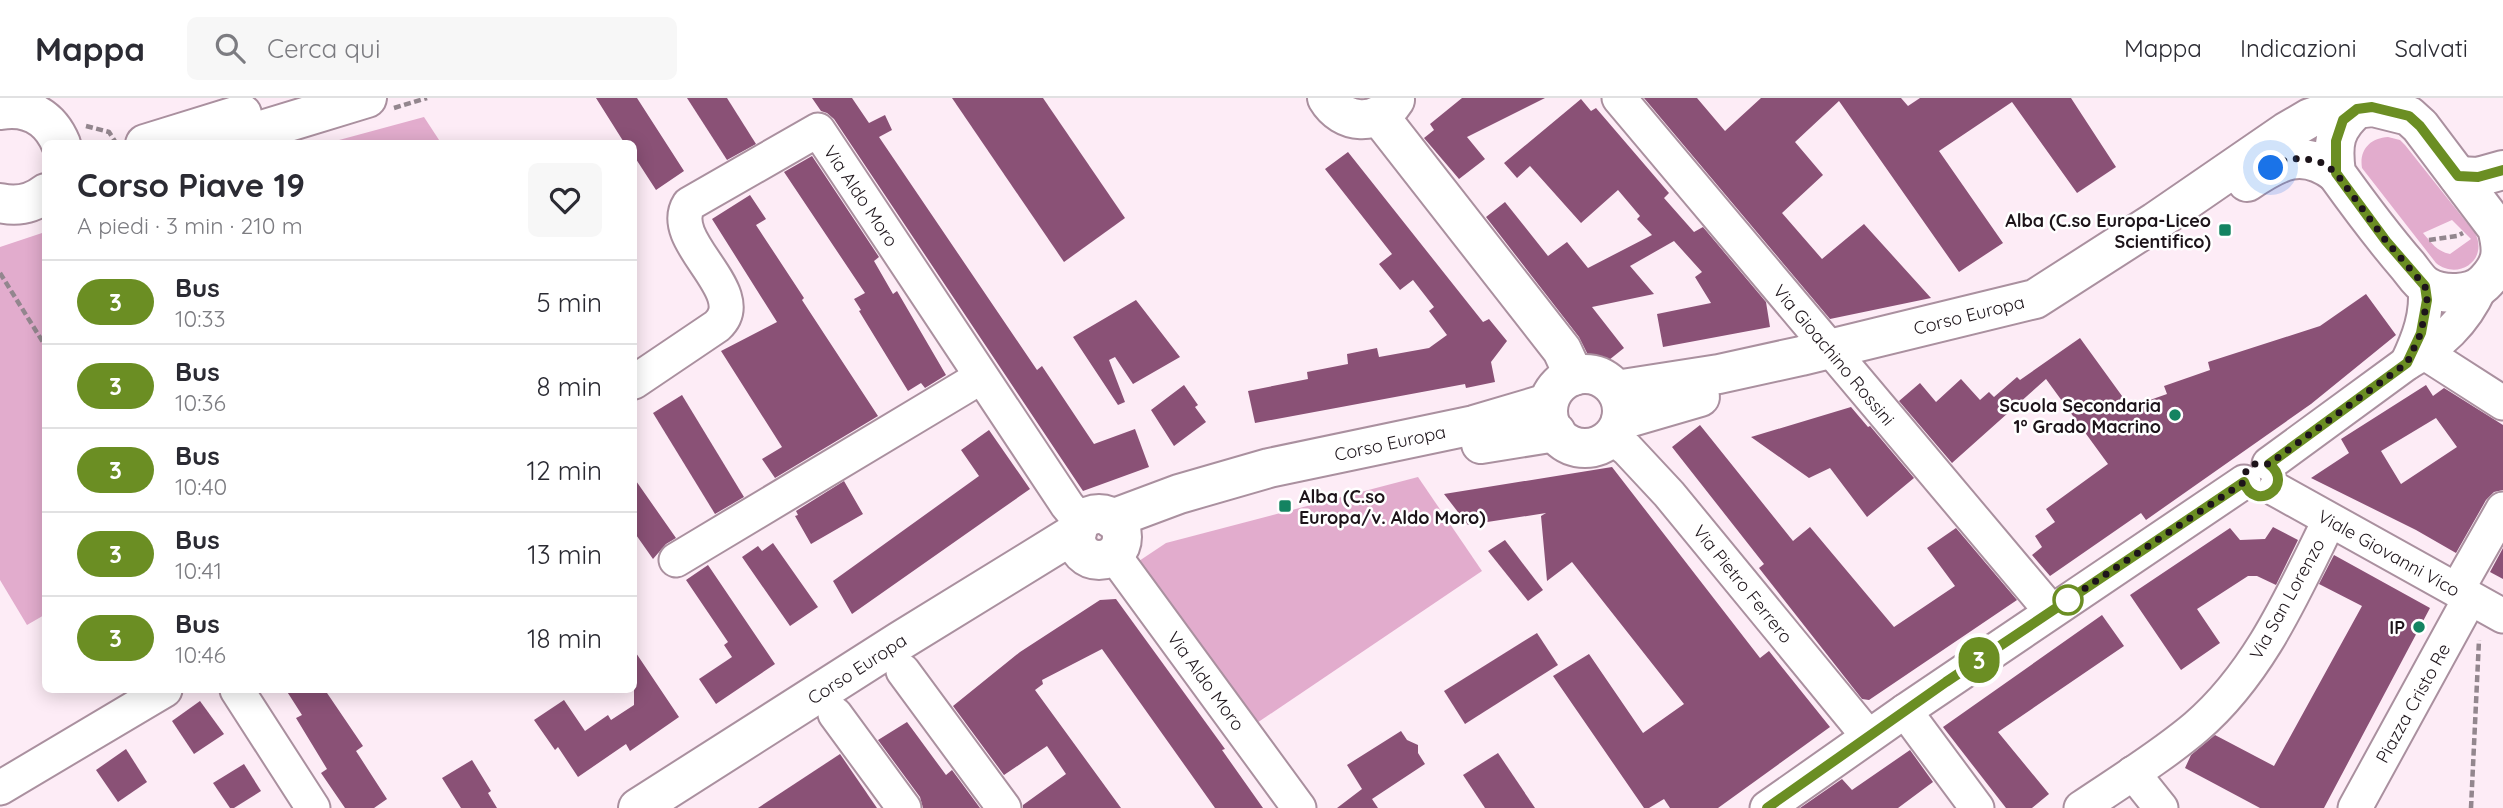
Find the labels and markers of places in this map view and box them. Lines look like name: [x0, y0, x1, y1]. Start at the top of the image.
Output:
place label: Alba (C.so Europa-Liceo Scientifico): [2005, 209, 2211, 253]
marker: Alba (C.so Europa-Liceo Scientifico): [2217, 222, 2233, 238]
place label: Scuola Secondaria 1° Grado Macrino: [1999, 394, 2161, 438]
marker: Scuola Secondaria 1° Grado Macrino: [2167, 407, 2183, 423]
place label: Alba (C.so Europa/v. Aldo Moro): [1299, 485, 1486, 529]
marker: Alba (C.so Europa/v. Aldo Moro): [1277, 498, 1293, 514]
unlabelled marker: [2053, 585, 2083, 615]
place label: IP: [2389, 616, 2405, 639]
marker: IP: [2411, 619, 2427, 635]

